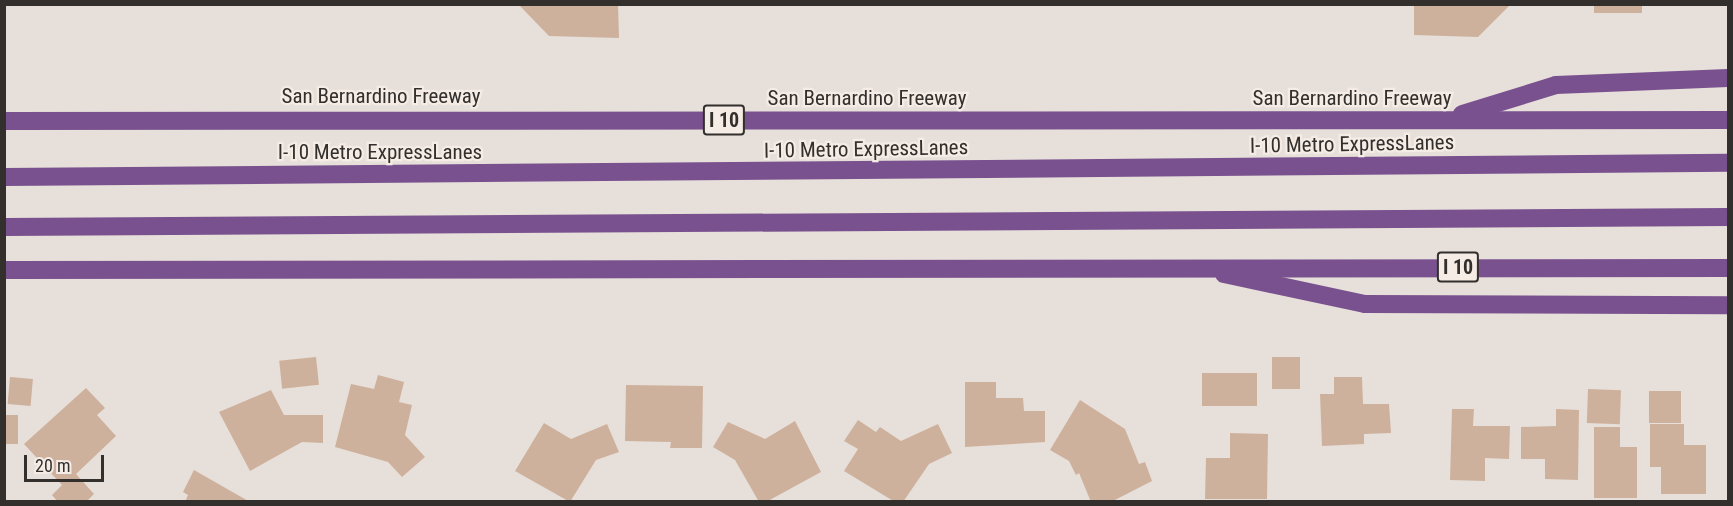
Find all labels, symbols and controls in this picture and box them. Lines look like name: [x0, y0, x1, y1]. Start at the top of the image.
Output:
street label: San Bernardino Freeway: [282, 83, 480, 109]
street label: San Bernardino Freeway: [768, 85, 966, 111]
street label: San Bernardino Freeway: [1253, 85, 1451, 111]
road number: I 10: [702, 103, 746, 137]
street label: I-10 Metro ExpressLanes: [1250, 130, 1454, 158]
street label: I-10 Metro ExpressLanes: [764, 135, 968, 163]
street label: I-10 Metro ExpressLanes: [278, 139, 482, 165]
road number: I 10: [1436, 250, 1480, 284]
scale bar: [27, 443, 106, 481]
text: 20 m: [35, 455, 70, 476]

